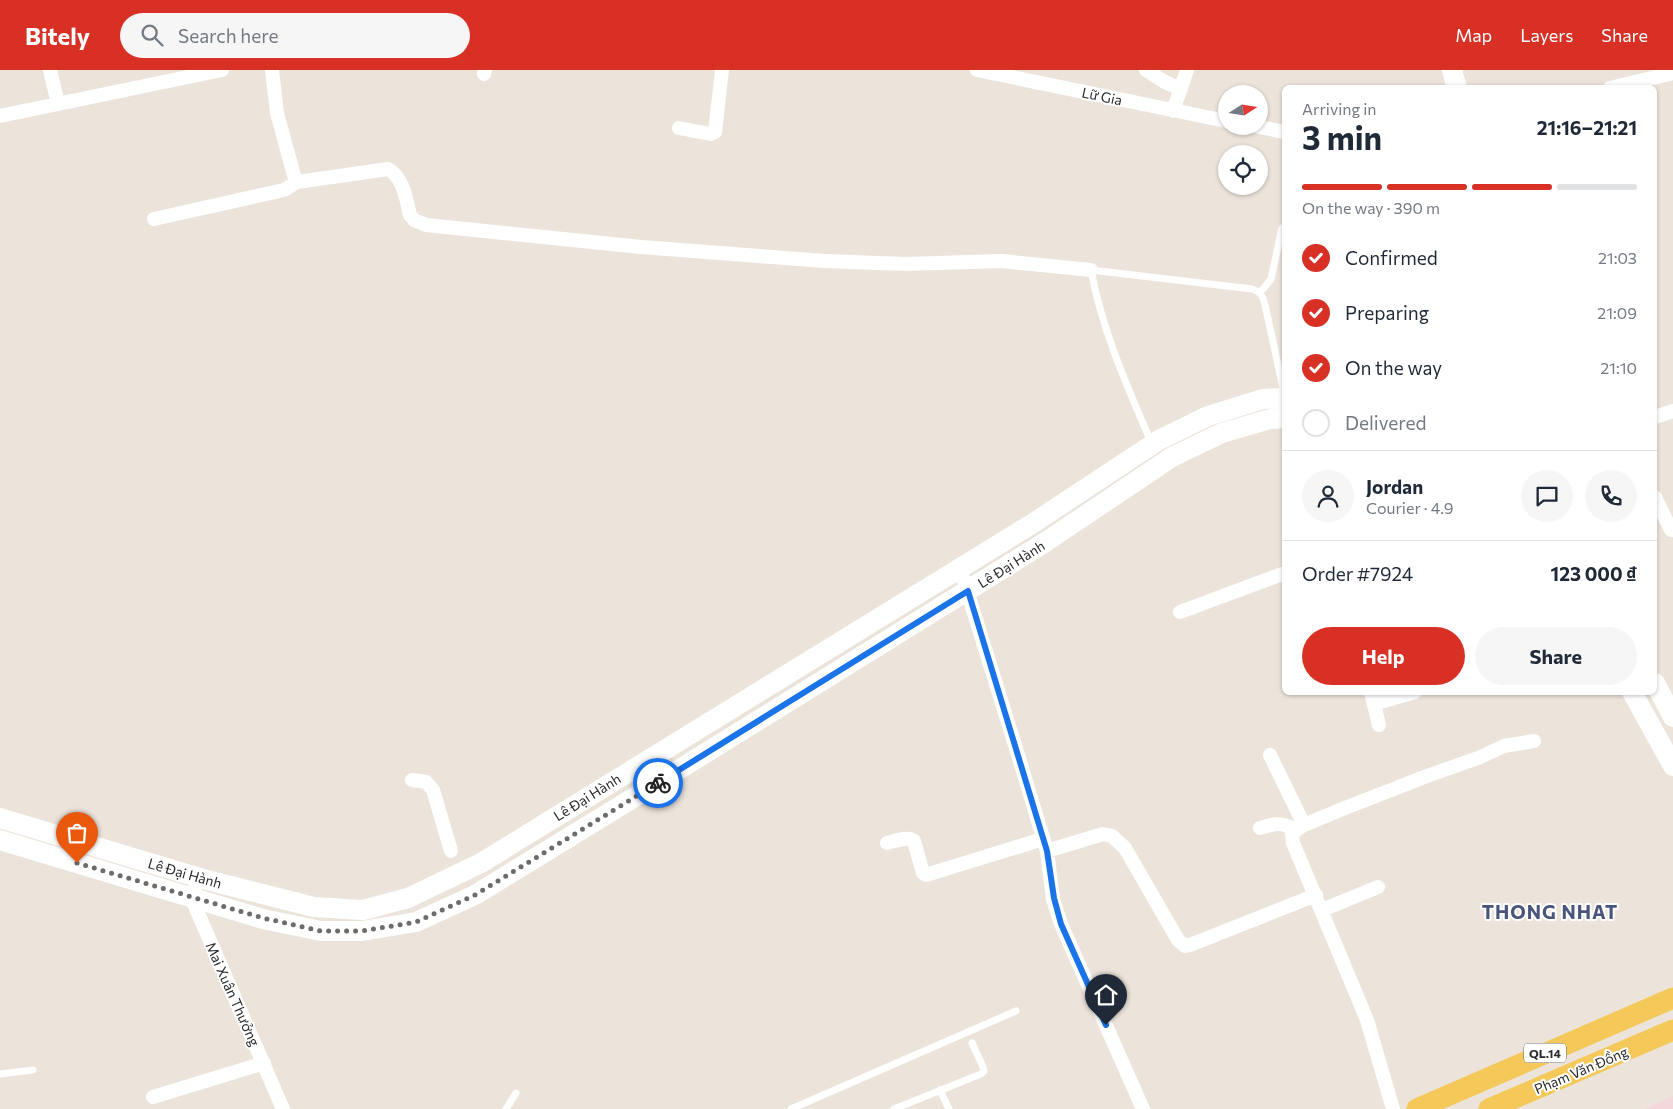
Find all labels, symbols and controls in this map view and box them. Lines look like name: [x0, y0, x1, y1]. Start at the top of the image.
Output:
search box: [120, 13, 470, 58]
text: Bitely: [25, 21, 90, 50]
icon: search: [138, 21, 166, 49]
text: Search here: [178, 24, 278, 47]
text: Map: [1455, 24, 1492, 46]
text: Layers: [1520, 24, 1573, 46]
text: Share: [1601, 24, 1648, 46]
street label: Lữ Gia: [1080, 83, 1124, 109]
north arrow: [1218, 85, 1268, 135]
map controls: [1218, 85, 1268, 195]
text: Arriving in: [1302, 99, 1376, 118]
text: 21:16–21:21: [1537, 116, 1637, 139]
text: 3 min: [1302, 117, 1382, 157]
button: locate: [1218, 145, 1268, 195]
text: On the way · 390 m: [1302, 198, 1440, 217]
icon: check: [1302, 244, 1330, 272]
text: Confirmed: [1345, 246, 1438, 269]
text: 21:03: [1598, 248, 1637, 267]
icon: check: [1302, 299, 1330, 327]
text: Preparing: [1345, 301, 1429, 324]
text: 21:09: [1597, 303, 1637, 322]
icon: check: [1302, 354, 1330, 382]
text: On the way: [1345, 356, 1442, 379]
text: 21:10: [1600, 358, 1637, 377]
text: Delivered: [1345, 411, 1426, 434]
button: person: [1302, 470, 1354, 522]
button: chat: [1521, 470, 1573, 522]
button: phone: [1585, 470, 1637, 522]
text: Jordan: [1366, 475, 1423, 498]
text: Courier · 4.9: [1366, 498, 1453, 517]
street label: Lê Đại Hành: [974, 537, 1048, 591]
text: Order #7924: [1302, 562, 1413, 585]
text: 123 000 ₫: [1551, 562, 1637, 585]
button: Help: [1302, 627, 1465, 685]
button: Share: [1475, 627, 1637, 685]
courier: [633, 758, 683, 808]
icon: bike: [644, 769, 672, 797]
street label: Lê Đại Hành: [550, 770, 624, 824]
pin: [56, 812, 98, 863]
icon: bag: [63, 819, 91, 847]
street label: Lê Đại Hành: [146, 854, 224, 892]
district label: THONG NHAT: [1482, 900, 1618, 923]
street label: Mai Xuân Thưởng: [202, 939, 264, 1049]
pin: [1085, 974, 1127, 1025]
icon: home: [1092, 981, 1120, 1009]
street label: Phạm Văn Đồng: [1532, 1042, 1631, 1097]
road number: QL.14: [1524, 1044, 1566, 1062]

